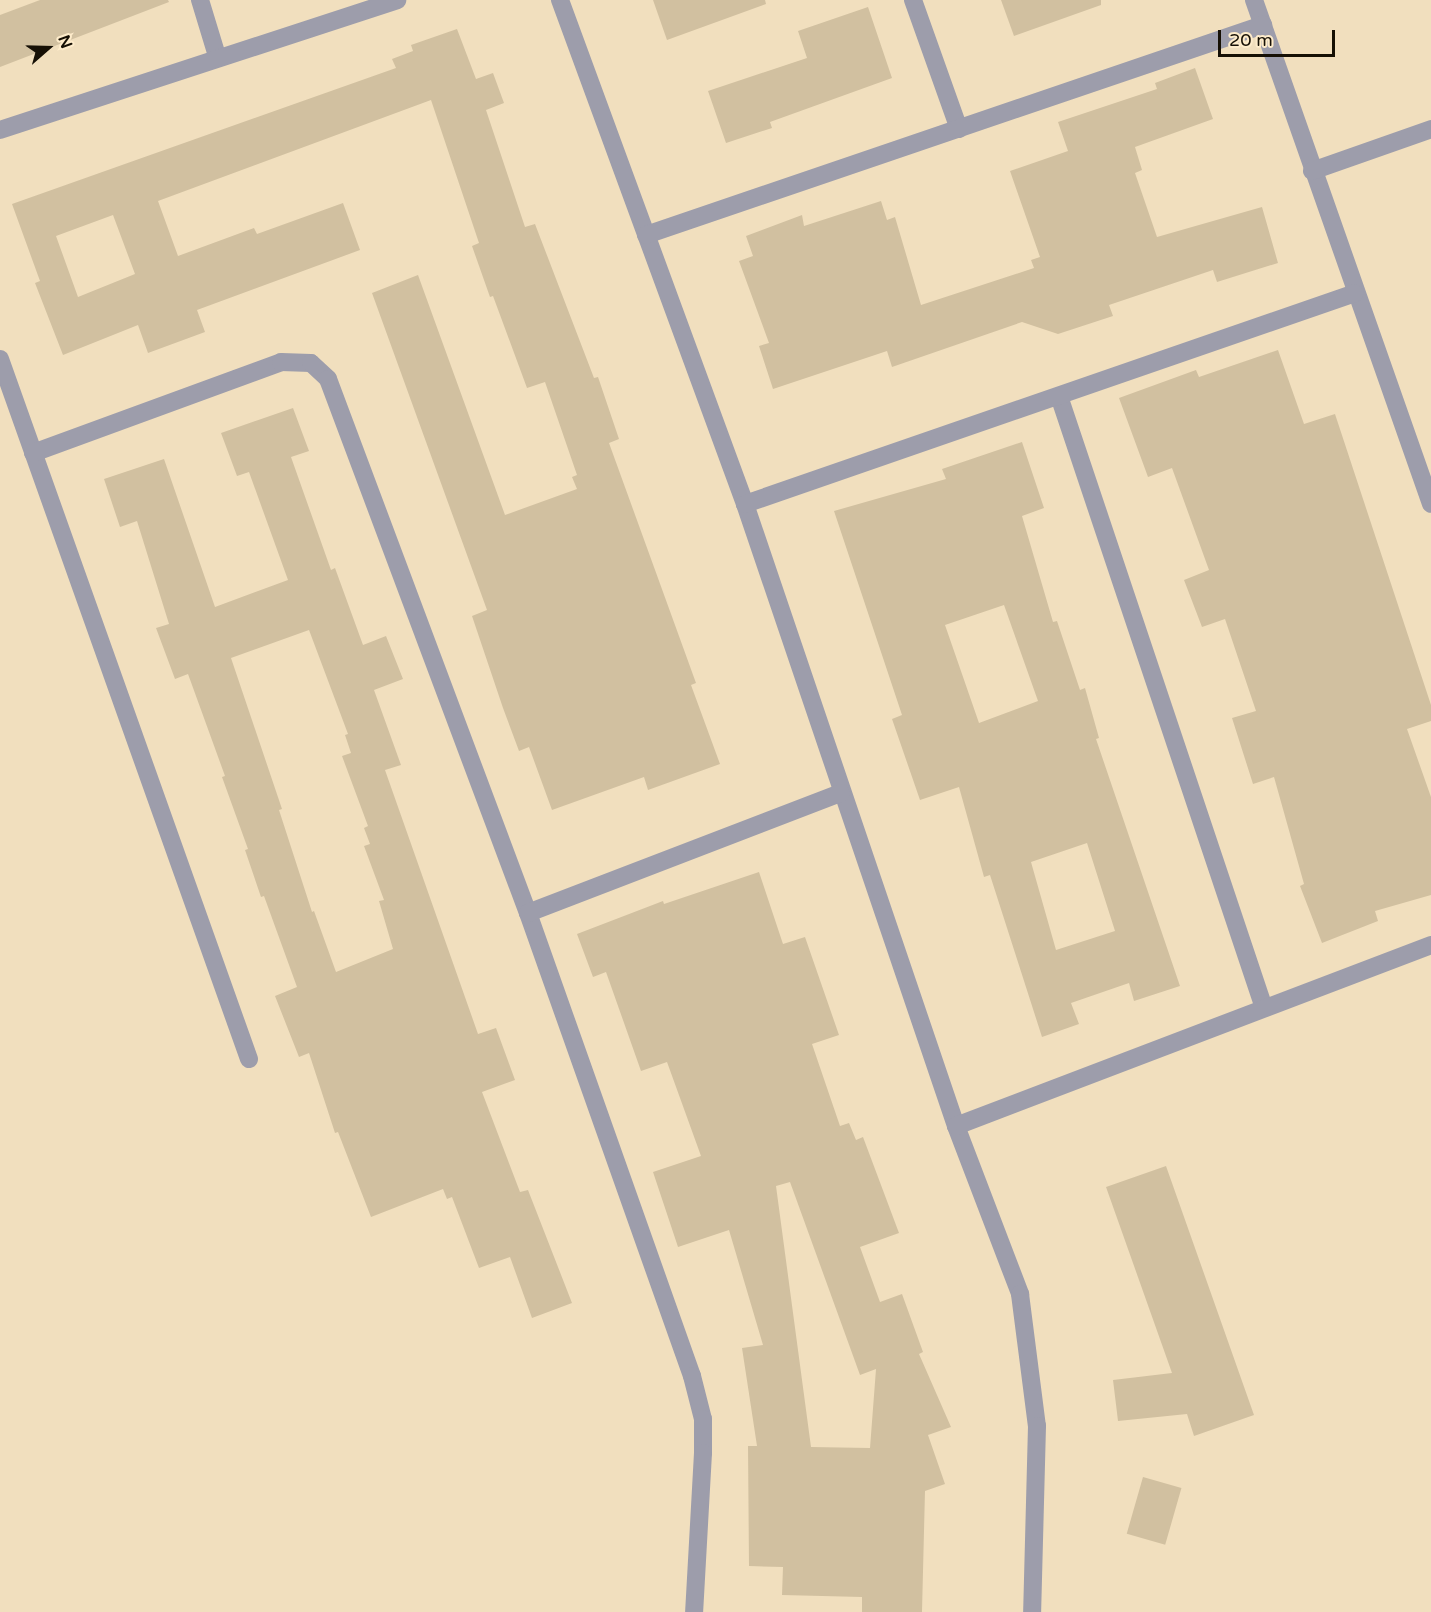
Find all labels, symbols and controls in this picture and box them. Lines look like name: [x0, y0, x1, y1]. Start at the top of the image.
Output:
north arrow: [18, 18, 78, 78]
scale bar: [1221, 18, 1338, 56]
text: 20 m: [1229, 29, 1273, 51]
text: N: [53, 32, 77, 51]

